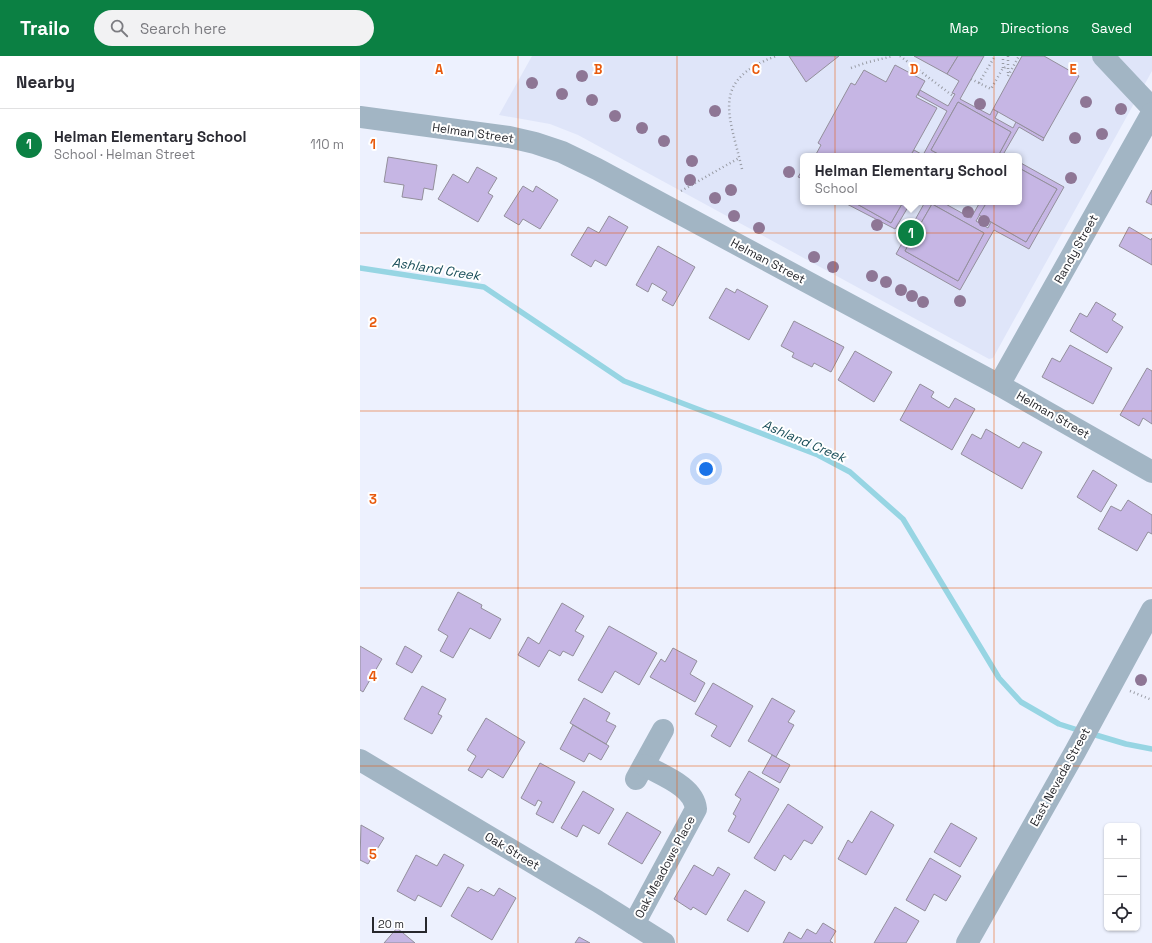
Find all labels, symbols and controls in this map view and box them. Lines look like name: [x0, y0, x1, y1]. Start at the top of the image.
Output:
search box: [94, 10, 374, 46]
text: Trailo: [20, 16, 70, 41]
icon: search: [108, 17, 130, 39]
text: Search here: [140, 19, 226, 38]
text: Map: [949, 19, 979, 37]
text: Directions: [1001, 19, 1069, 37]
text: Saved: [1091, 19, 1132, 37]
text: A: [435, 61, 444, 78]
text: B: [594, 61, 603, 78]
text: C: [752, 61, 760, 78]
text: D: [910, 61, 919, 78]
text: E: [1069, 61, 1077, 78]
text: Nearby: [16, 71, 75, 93]
street label: Helman Street: [431, 119, 515, 147]
text: Helman Elementary School: [54, 127, 246, 146]
text: 1: [26, 136, 32, 153]
text: 110 m: [310, 136, 344, 153]
text: 1: [370, 136, 376, 153]
text: School · Helman Street: [54, 146, 195, 163]
popup: [800, 153, 1022, 205]
text: Helman Elementary School: [815, 161, 1007, 180]
text: School: [815, 180, 858, 197]
street label: Randy Street: [1050, 212, 1102, 286]
pin: 1: [898, 218, 924, 248]
street label: Helman Street: [728, 235, 808, 287]
water label: Ashland Creek: [391, 254, 483, 285]
text: 2: [369, 314, 377, 331]
street label: Helman Street: [1013, 388, 1093, 442]
water label: Ashland Creek: [760, 416, 850, 467]
your location: [696, 459, 716, 479]
text: 3: [369, 491, 377, 508]
text: 4: [369, 668, 377, 685]
street label: East Nevada Street: [1026, 725, 1094, 829]
street label: Oak Meadows Place: [631, 813, 699, 921]
map controls: [1104, 823, 1140, 931]
button: +: [1104, 823, 1140, 859]
street label: Oak Street: [482, 828, 542, 874]
text: 5: [369, 846, 377, 863]
button: −: [1104, 859, 1140, 895]
button: locate: [1104, 895, 1140, 931]
scale bar: [372, 915, 427, 934]
text: 20 m: [378, 917, 404, 931]

